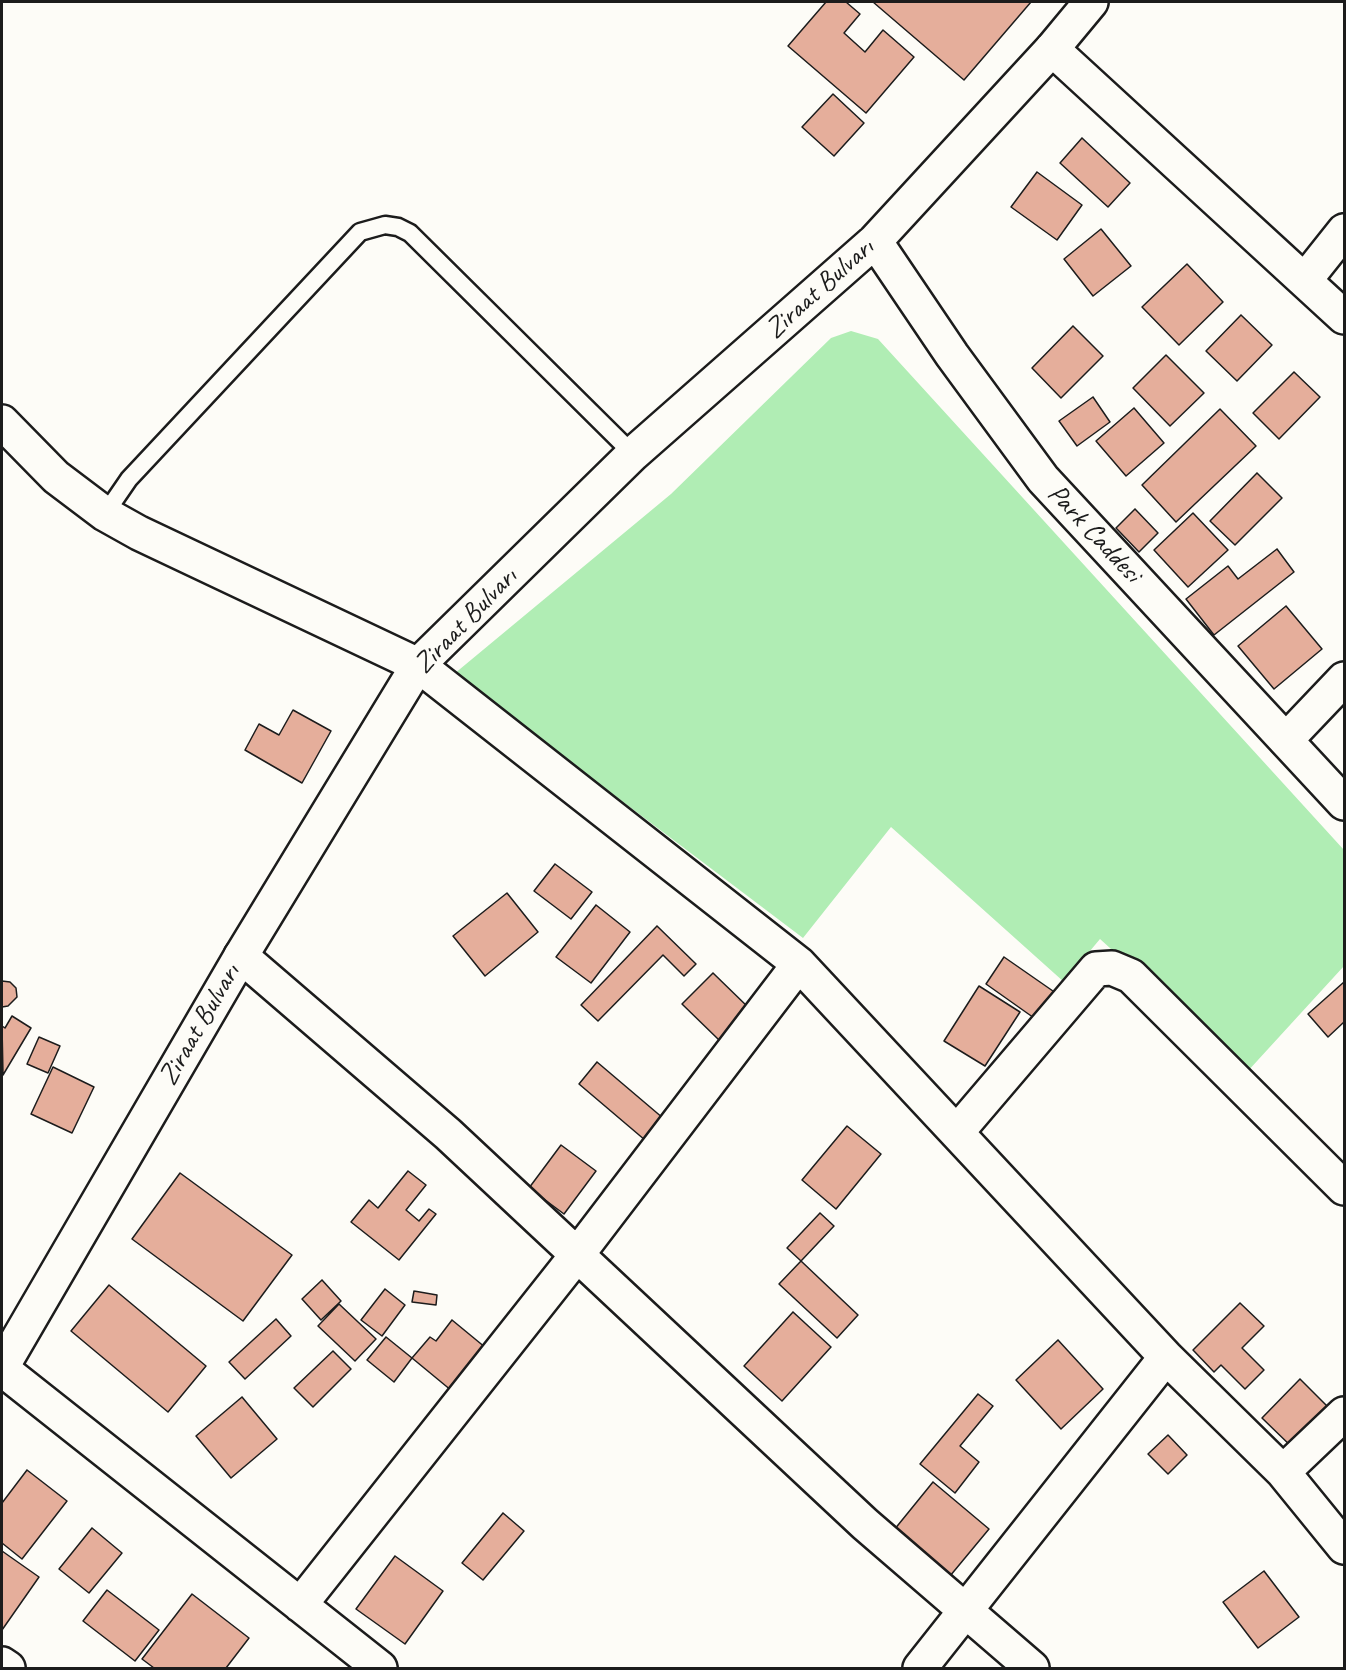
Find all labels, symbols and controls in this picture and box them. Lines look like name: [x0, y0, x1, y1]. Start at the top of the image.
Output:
street label: Ziraat Bulvarı: [759, 232, 881, 346]
street label: Park Caddesi: [1040, 478, 1148, 590]
street label: Ziraat Bulvarı: [407, 561, 525, 681]
street label: Ziraat Bulvarı: [152, 958, 248, 1092]

